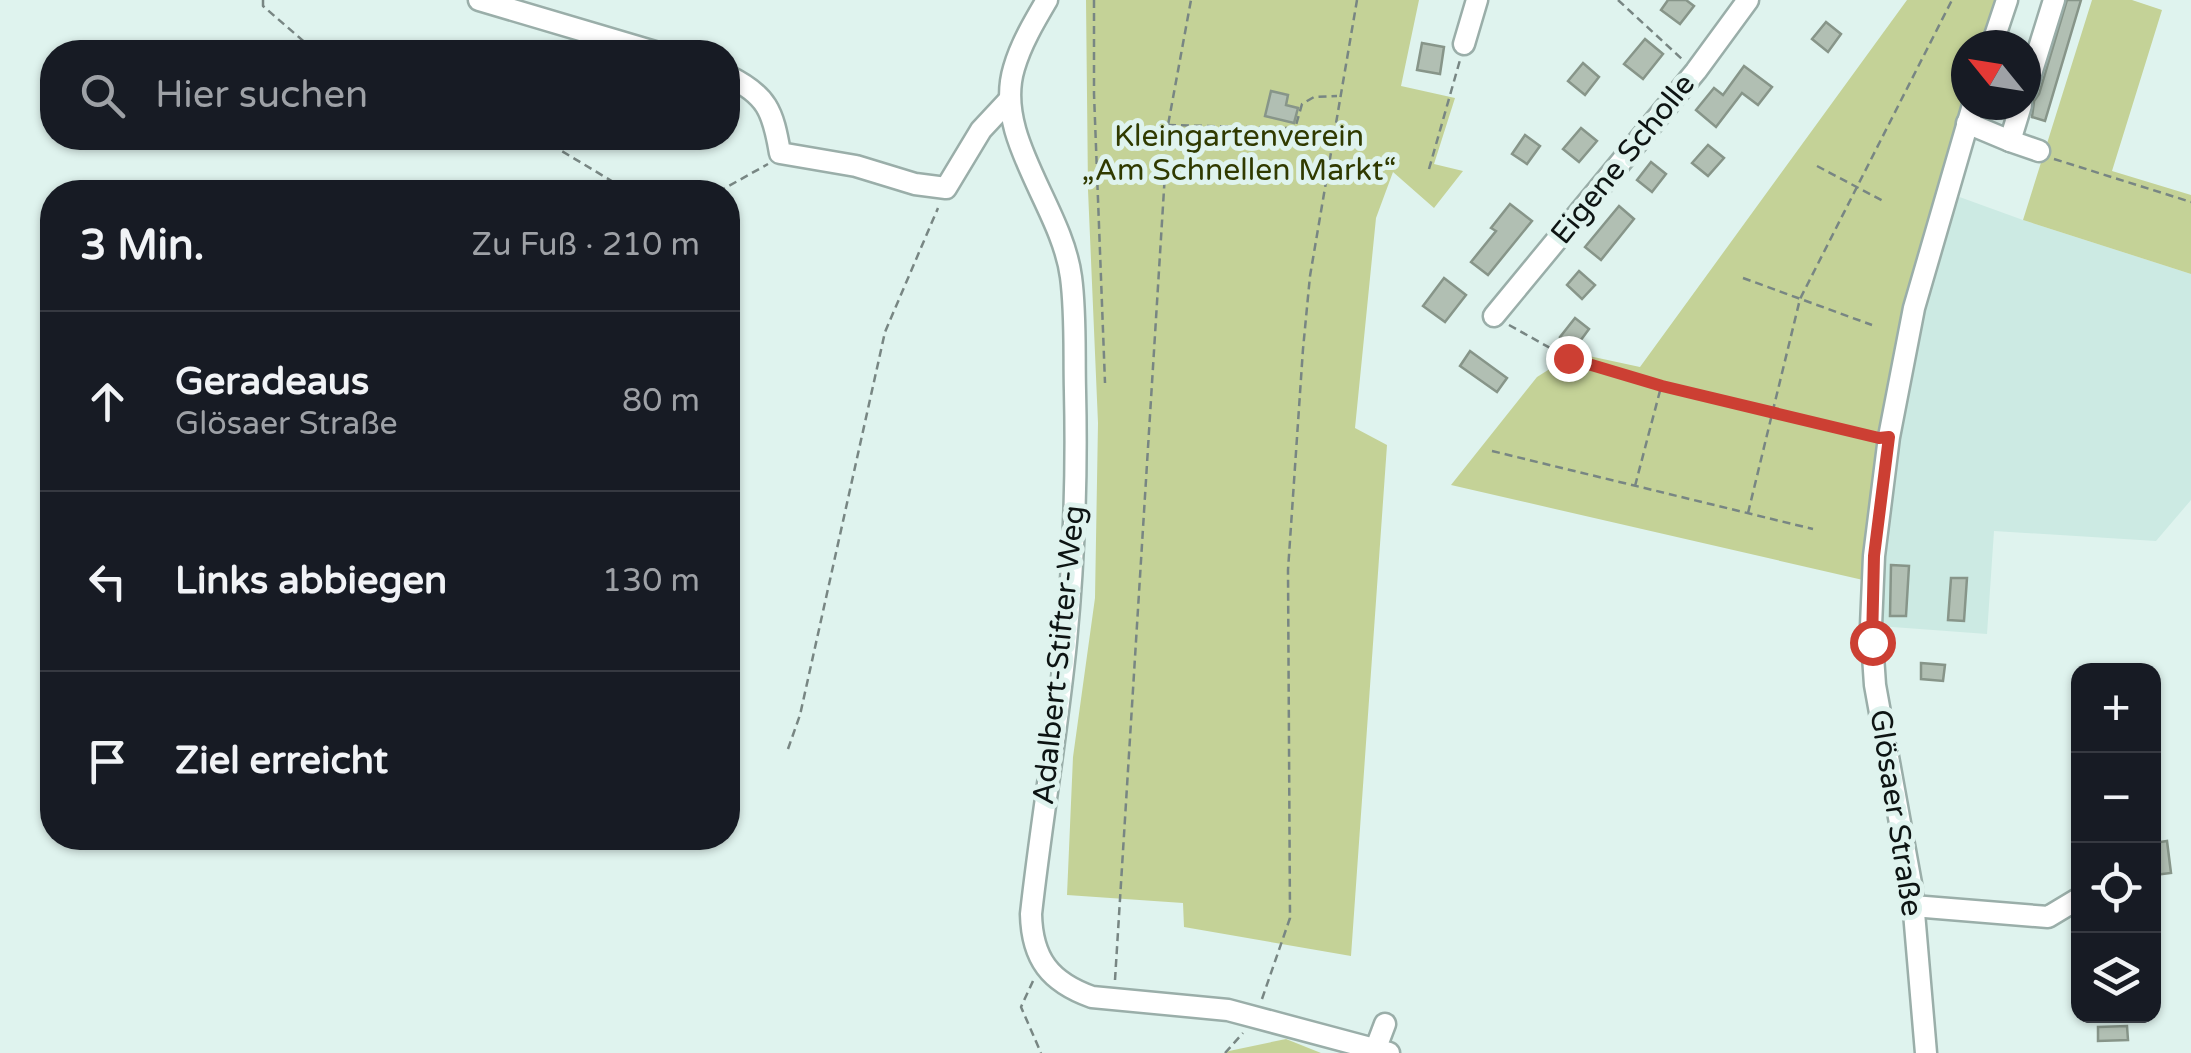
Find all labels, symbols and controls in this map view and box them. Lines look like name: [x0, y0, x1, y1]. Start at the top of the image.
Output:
north arrow: [1951, 30, 2041, 120]
search box: [40, 40, 740, 150]
street label: Eigene Scholle: [1543, 66, 1703, 252]
icon: search: [75, 68, 130, 123]
text: Hier suchen: [155, 72, 368, 118]
park label: Kleingartenverein „Am Schnellen Markt“: [1082, 118, 1397, 189]
text: 3 Min.: [80, 220, 204, 271]
text: Zu Fuß · 210 m: [472, 226, 700, 264]
route end: [1546, 336, 1592, 382]
text: Geradeaus: [175, 359, 369, 405]
icon: ahead: [80, 374, 135, 429]
text: 80 m: [622, 382, 700, 420]
text: Glösaer Straße: [175, 405, 398, 443]
street label: Adalbert-Stifter-Weg: [1025, 504, 1093, 806]
icon: left: [80, 554, 135, 609]
text: Links abbiegen: [175, 558, 447, 604]
text: 130 m: [602, 562, 700, 600]
route start: [1850, 620, 1896, 666]
map controls: [2071, 663, 2161, 1023]
button: +: [2071, 663, 2161, 753]
street label: Glösaer Straße: [1861, 707, 1931, 919]
icon: arrive: [80, 734, 135, 789]
text: Ziel erreicht: [175, 738, 388, 784]
button: −: [2071, 753, 2161, 843]
button: locate: [2071, 843, 2161, 933]
button: layers: [2071, 933, 2161, 1023]

